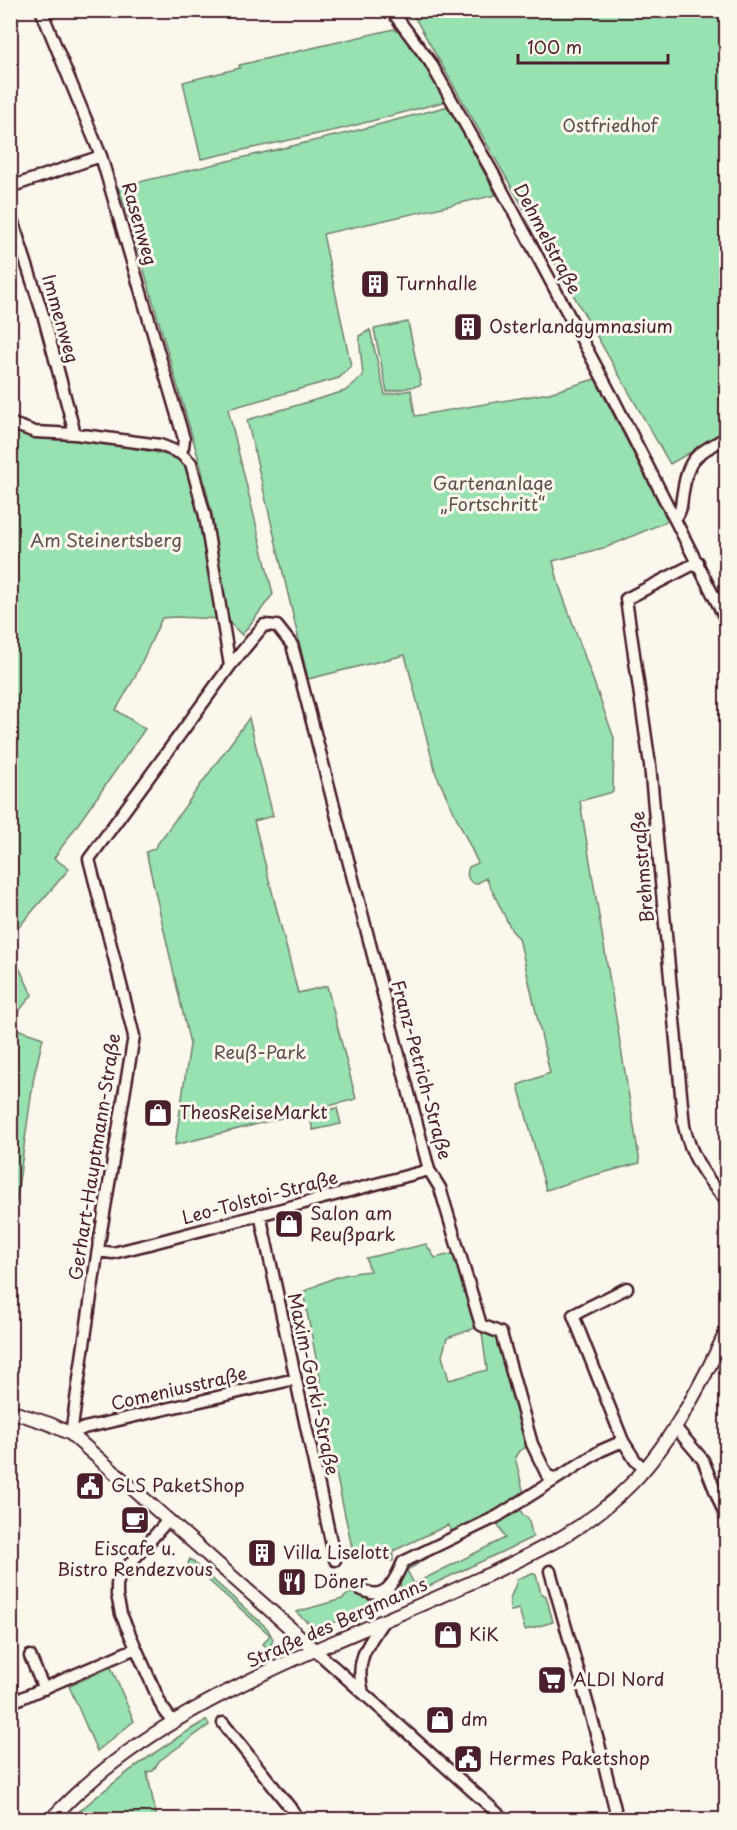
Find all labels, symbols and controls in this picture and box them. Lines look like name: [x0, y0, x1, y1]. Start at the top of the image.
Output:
scale bar: [518, 27, 668, 65]
text: 100 m: [527, 33, 582, 60]
park label: Ostfriedhof: [562, 111, 660, 138]
street label: Dehmelstraße: [508, 178, 589, 298]
street label: Rasenweg: [116, 179, 165, 268]
building icon: Turnhalle: [359, 268, 391, 300]
place label: Turnhalle: [396, 269, 478, 296]
street label: Immenweg: [36, 271, 87, 366]
building icon: Osterlandgymnasium: [452, 311, 484, 343]
place label: Osterlandgymnasium: [489, 312, 673, 339]
park label: Gartenanlage „Fortschritt“: [433, 469, 553, 517]
park label: Am Steinertsberg: [30, 526, 182, 553]
street label: Brehmstraße: [623, 810, 660, 924]
street label: Franz-Petrich-Straße: [385, 977, 459, 1162]
street label: Gerhart-Hauptmann-Straße: [61, 1031, 126, 1282]
park label: Reuß-Park: [214, 1038, 306, 1065]
shop icon: TheosReiseMarkt: [142, 1097, 174, 1129]
place label: TheosReiseMarkt: [179, 1098, 328, 1125]
street label: Leo-Tolstoi-Straße: [179, 1163, 341, 1230]
place label: Salon am Reußpark: [310, 1199, 395, 1247]
shop icon: Salon am Reußpark: [273, 1208, 305, 1240]
street label: Maxim-Gorki-Straße: [282, 1290, 347, 1477]
street label: Comeniusstraße: [108, 1359, 249, 1416]
public building icon: GLS PaketShop: [74, 1470, 106, 1502]
place label: GLS PaketShop: [111, 1471, 245, 1498]
cafe icon: Eiscafe u. Bistro Rendezvous: [119, 1504, 151, 1536]
place label: Eiscafe u. Bistro Rendezvous: [57, 1534, 213, 1582]
building icon: Villa Liselott: [246, 1537, 278, 1569]
place label: Villa Liselott: [283, 1538, 389, 1565]
restaurant icon: Döner: [276, 1566, 308, 1598]
place label: Döner: [313, 1567, 368, 1594]
street label: Straße des Bergmanns: [242, 1570, 431, 1674]
shop icon: KiK: [432, 1619, 464, 1651]
place label: KiK: [469, 1620, 499, 1647]
supermarket icon: ALDI Nord: [536, 1664, 568, 1696]
place label: ALDI Nord: [573, 1665, 665, 1692]
shop icon: dm: [424, 1704, 456, 1736]
place label: dm: [461, 1705, 488, 1732]
public building icon: Hermes Paketshop: [452, 1743, 484, 1775]
place label: Hermes Paketshop: [489, 1744, 650, 1771]

